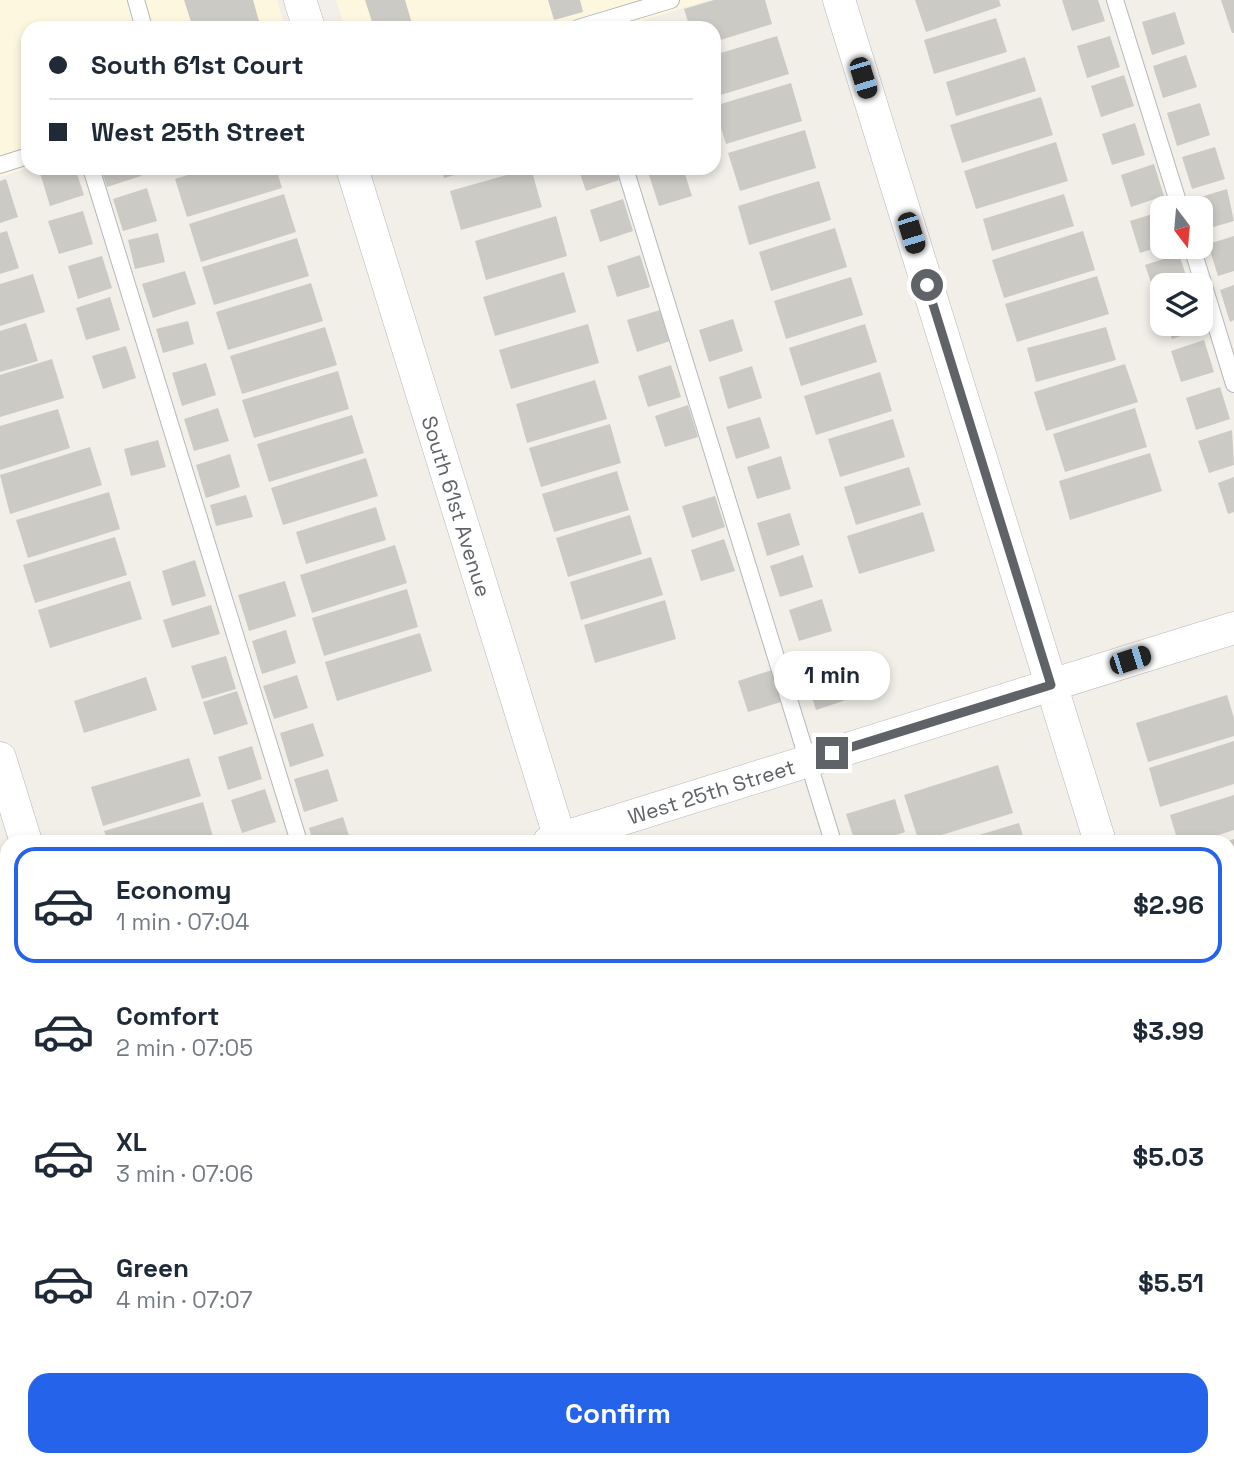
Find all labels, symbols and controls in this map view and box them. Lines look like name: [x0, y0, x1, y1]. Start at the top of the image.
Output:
text: South 61st Court: [91, 48, 304, 82]
car: [847, 55, 880, 101]
text: West 25th Street: [91, 115, 305, 149]
north arrow: [1150, 196, 1213, 259]
map controls: [1150, 196, 1213, 336]
car: [895, 210, 928, 256]
route start: [911, 269, 943, 301]
button: layers: [1150, 273, 1213, 336]
street label: South 61st Avenue: [416, 412, 498, 600]
car: [1107, 644, 1154, 676]
callout: 1 min: [774, 652, 890, 700]
text: 1 min: [804, 660, 860, 690]
route end: [816, 737, 848, 769]
street label: West 25th Street: [624, 752, 798, 830]
text: Economy: [116, 873, 232, 907]
icon: car: [32, 874, 95, 937]
text: $2.96: [1133, 888, 1204, 922]
text: 1 min · 07:04: [116, 907, 249, 937]
text: Comfort: [116, 999, 219, 1033]
icon: car: [32, 1000, 95, 1063]
text: $3.99: [1133, 1014, 1204, 1048]
text: 2 min · 07:05: [116, 1033, 253, 1063]
text: XL: [116, 1125, 147, 1159]
icon: car: [32, 1126, 95, 1189]
text: $5.03: [1133, 1140, 1204, 1174]
text: 3 min · 07:06: [116, 1159, 253, 1189]
text: Green: [116, 1251, 189, 1285]
icon: car: [32, 1252, 95, 1315]
text: $5.51: [1138, 1266, 1204, 1300]
text: 4 min · 07:07: [116, 1285, 252, 1315]
button: Confirm: [28, 1373, 1208, 1453]

